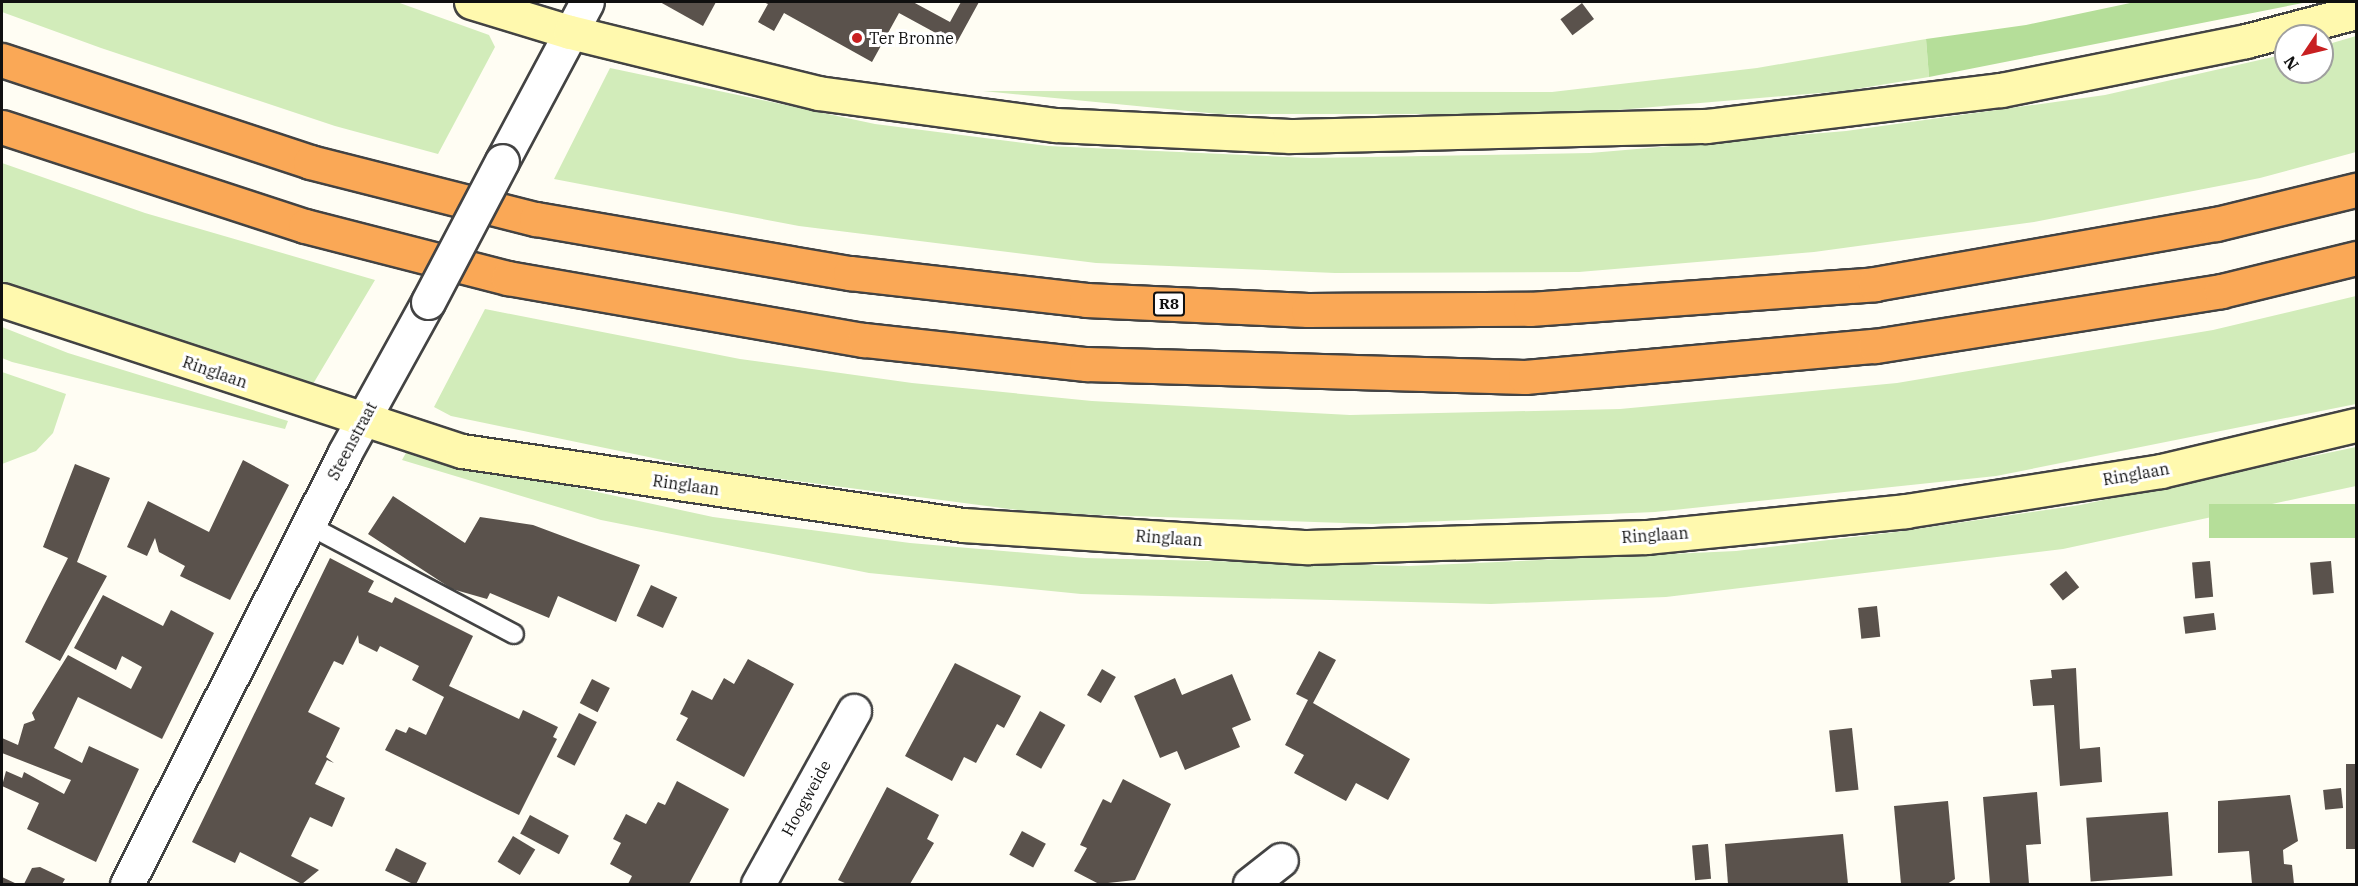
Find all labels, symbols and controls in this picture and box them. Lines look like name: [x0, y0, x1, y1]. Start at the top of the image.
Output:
north arrow: [2274, 24, 2334, 84]
place label: Ter Bronne: [869, 28, 954, 48]
marker: Ter Bronne: [850, 31, 864, 45]
text: N: [2279, 52, 2303, 74]
road number: R8: [1152, 292, 1186, 316]
street label: Ringlaan: [180, 352, 250, 392]
street label: Steenstraat: [323, 399, 381, 483]
street label: Ringlaan: [2101, 459, 2171, 489]
street label: Ringlaan: [651, 471, 721, 499]
street label: Ringlaan: [1621, 523, 1689, 547]
street label: Ringlaan: [1135, 526, 1203, 550]
street label: Hoogweide: [777, 757, 835, 839]

